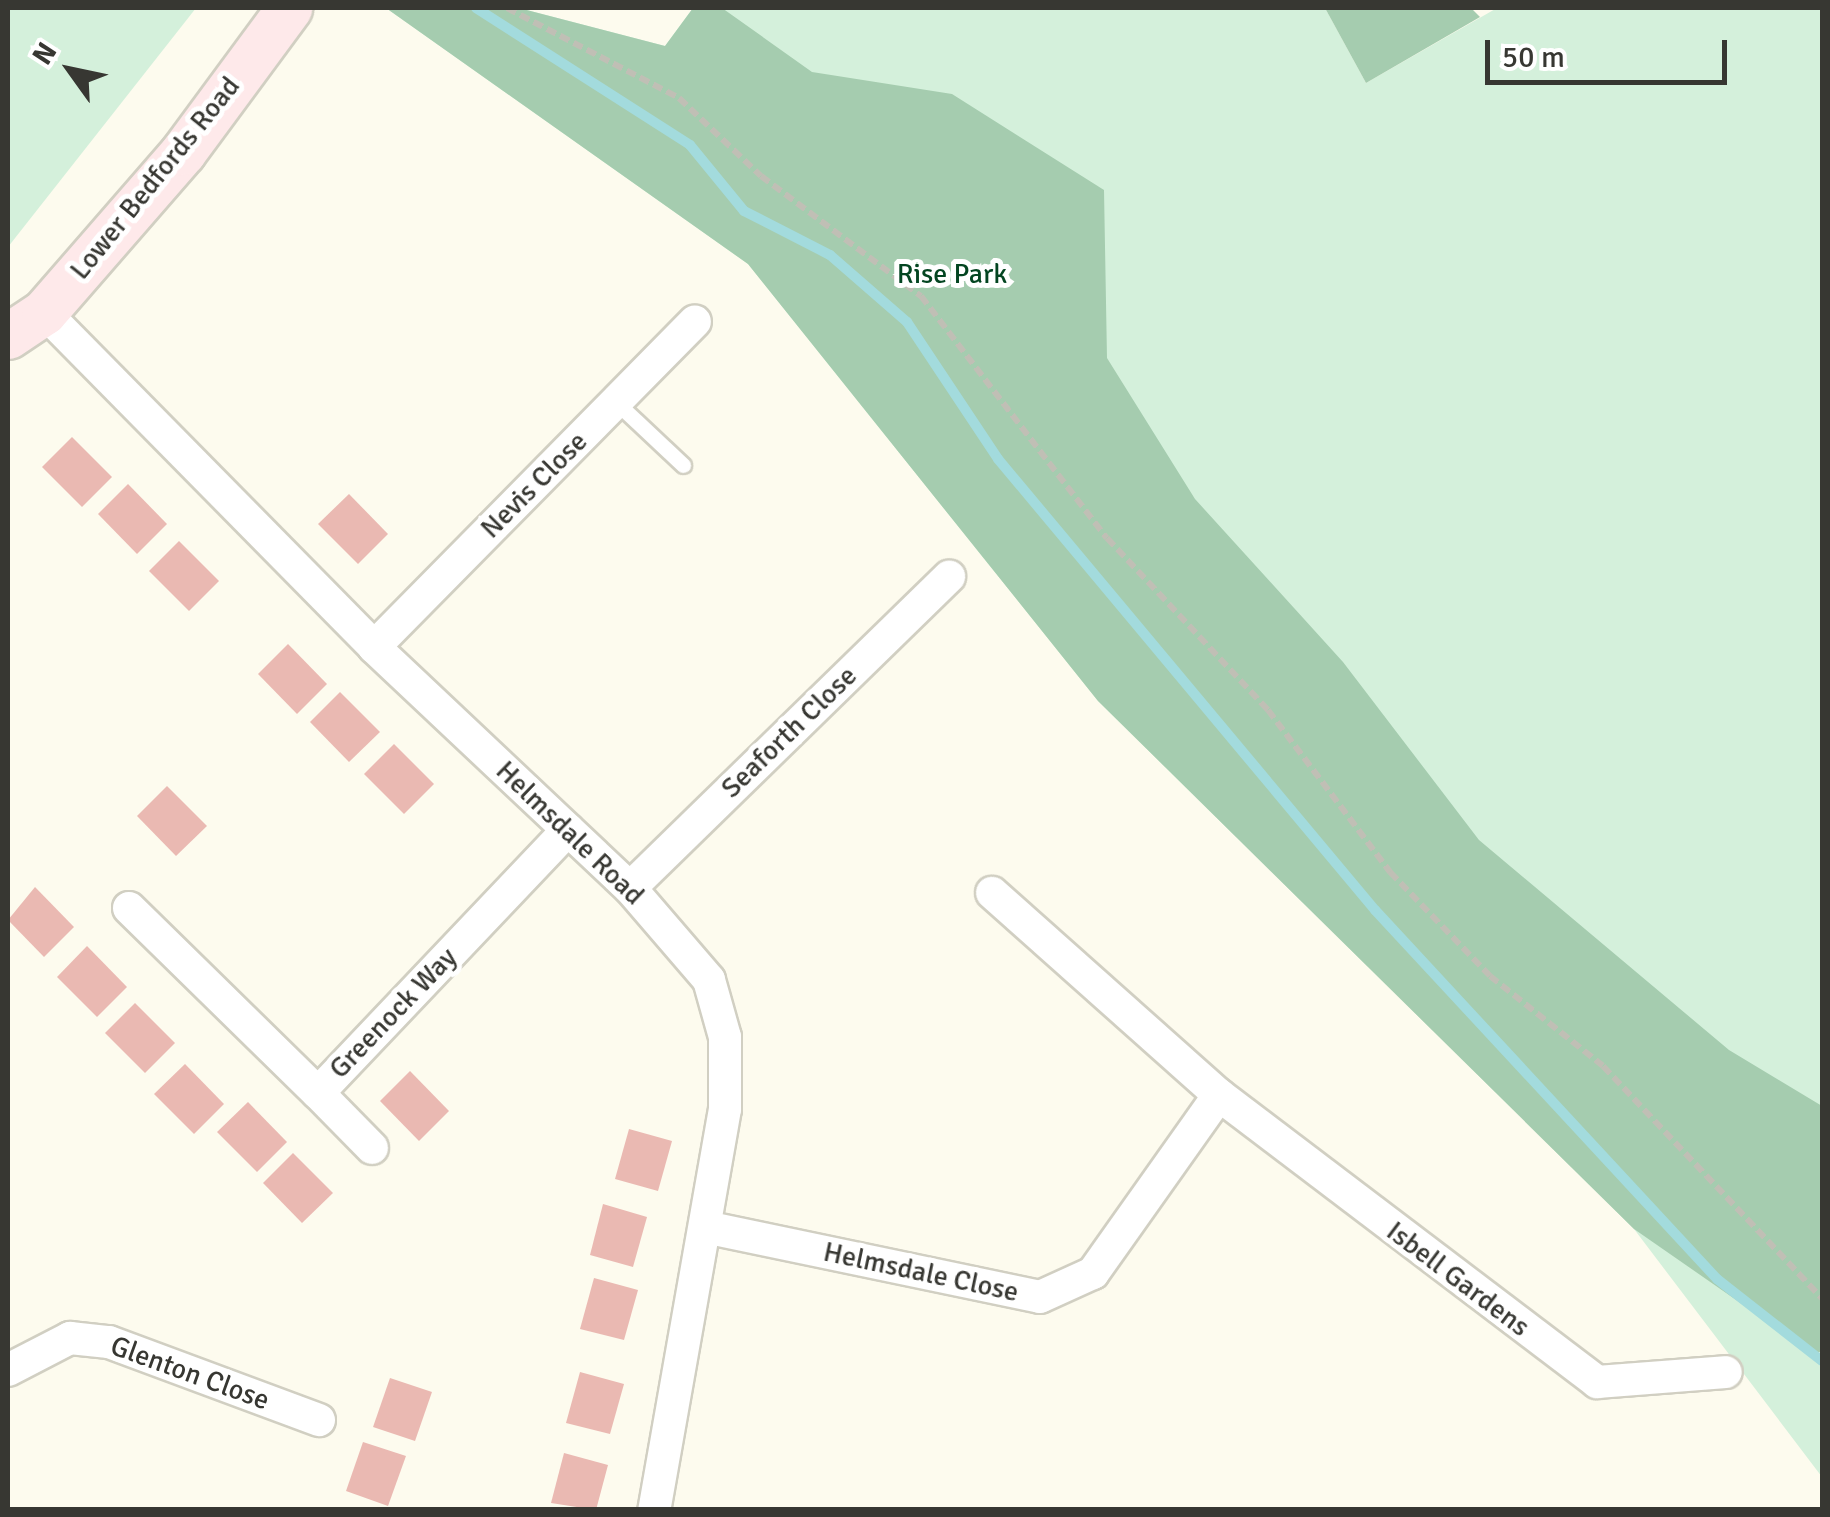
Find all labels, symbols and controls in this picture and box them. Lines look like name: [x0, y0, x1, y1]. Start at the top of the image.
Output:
north arrow: [20, 20, 120, 120]
scale bar: [1490, 20, 1732, 82]
text: N: [25, 36, 64, 71]
text: 50 m: [1502, 39, 1565, 76]
street label: Lower Bedfords Road: [63, 70, 247, 286]
park label: Rise Park: [897, 257, 1007, 291]
street label: Nevis Close: [474, 425, 594, 545]
street label: Seaforth Close: [714, 659, 864, 805]
street label: Helmsdale Road: [489, 754, 651, 912]
street label: Greenock Way: [322, 941, 464, 1085]
street label: Isbell Gardens: [1380, 1214, 1536, 1344]
street label: Helmsdale Close: [820, 1235, 1022, 1309]
street label: Glenton Close: [106, 1329, 274, 1417]

